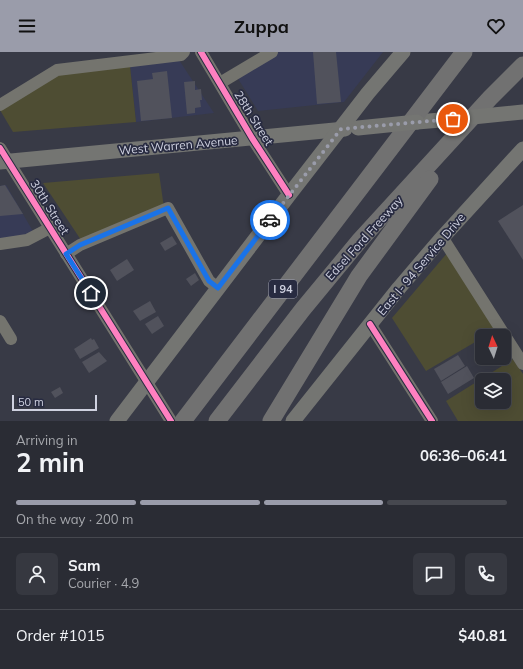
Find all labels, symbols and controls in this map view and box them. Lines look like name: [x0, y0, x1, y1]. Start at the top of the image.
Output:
icon: menu: [16, 15, 38, 37]
text: Zuppa: [234, 15, 289, 38]
icon: heart: [485, 15, 507, 37]
street label: 28th Street: [231, 88, 277, 148]
pin: [436, 102, 470, 136]
icon: bag: [442, 108, 464, 130]
street label: West Warren Avenue: [118, 132, 238, 158]
street label: 30th Street: [27, 177, 73, 237]
street label: Edsel Ford Freeway: [322, 192, 406, 283]
courier: [250, 200, 290, 240]
icon: car: [259, 209, 281, 231]
street label: East I- 94 Service Drive: [374, 210, 468, 318]
pin: [74, 276, 108, 310]
road number: I 94: [269, 280, 297, 298]
icon: home: [80, 282, 102, 304]
north arrow: [475, 329, 511, 365]
map controls: [475, 329, 511, 409]
button: layers: [475, 373, 511, 409]
scale bar: [12, 393, 97, 412]
text: 50 m: [18, 395, 44, 409]
text: Arriving in: [16, 432, 78, 448]
text: 2 min: [16, 446, 85, 479]
text: 06:36–06:41: [420, 446, 507, 465]
text: On the way · 200 m: [16, 511, 133, 527]
button: person: [16, 553, 58, 595]
button: chat: [413, 553, 455, 595]
button: phone: [465, 553, 507, 595]
text: Sam: [68, 556, 100, 575]
text: Courier · 4.9: [68, 575, 139, 591]
text: Order #1015: [16, 626, 104, 645]
text: $40.81: [458, 626, 507, 645]

